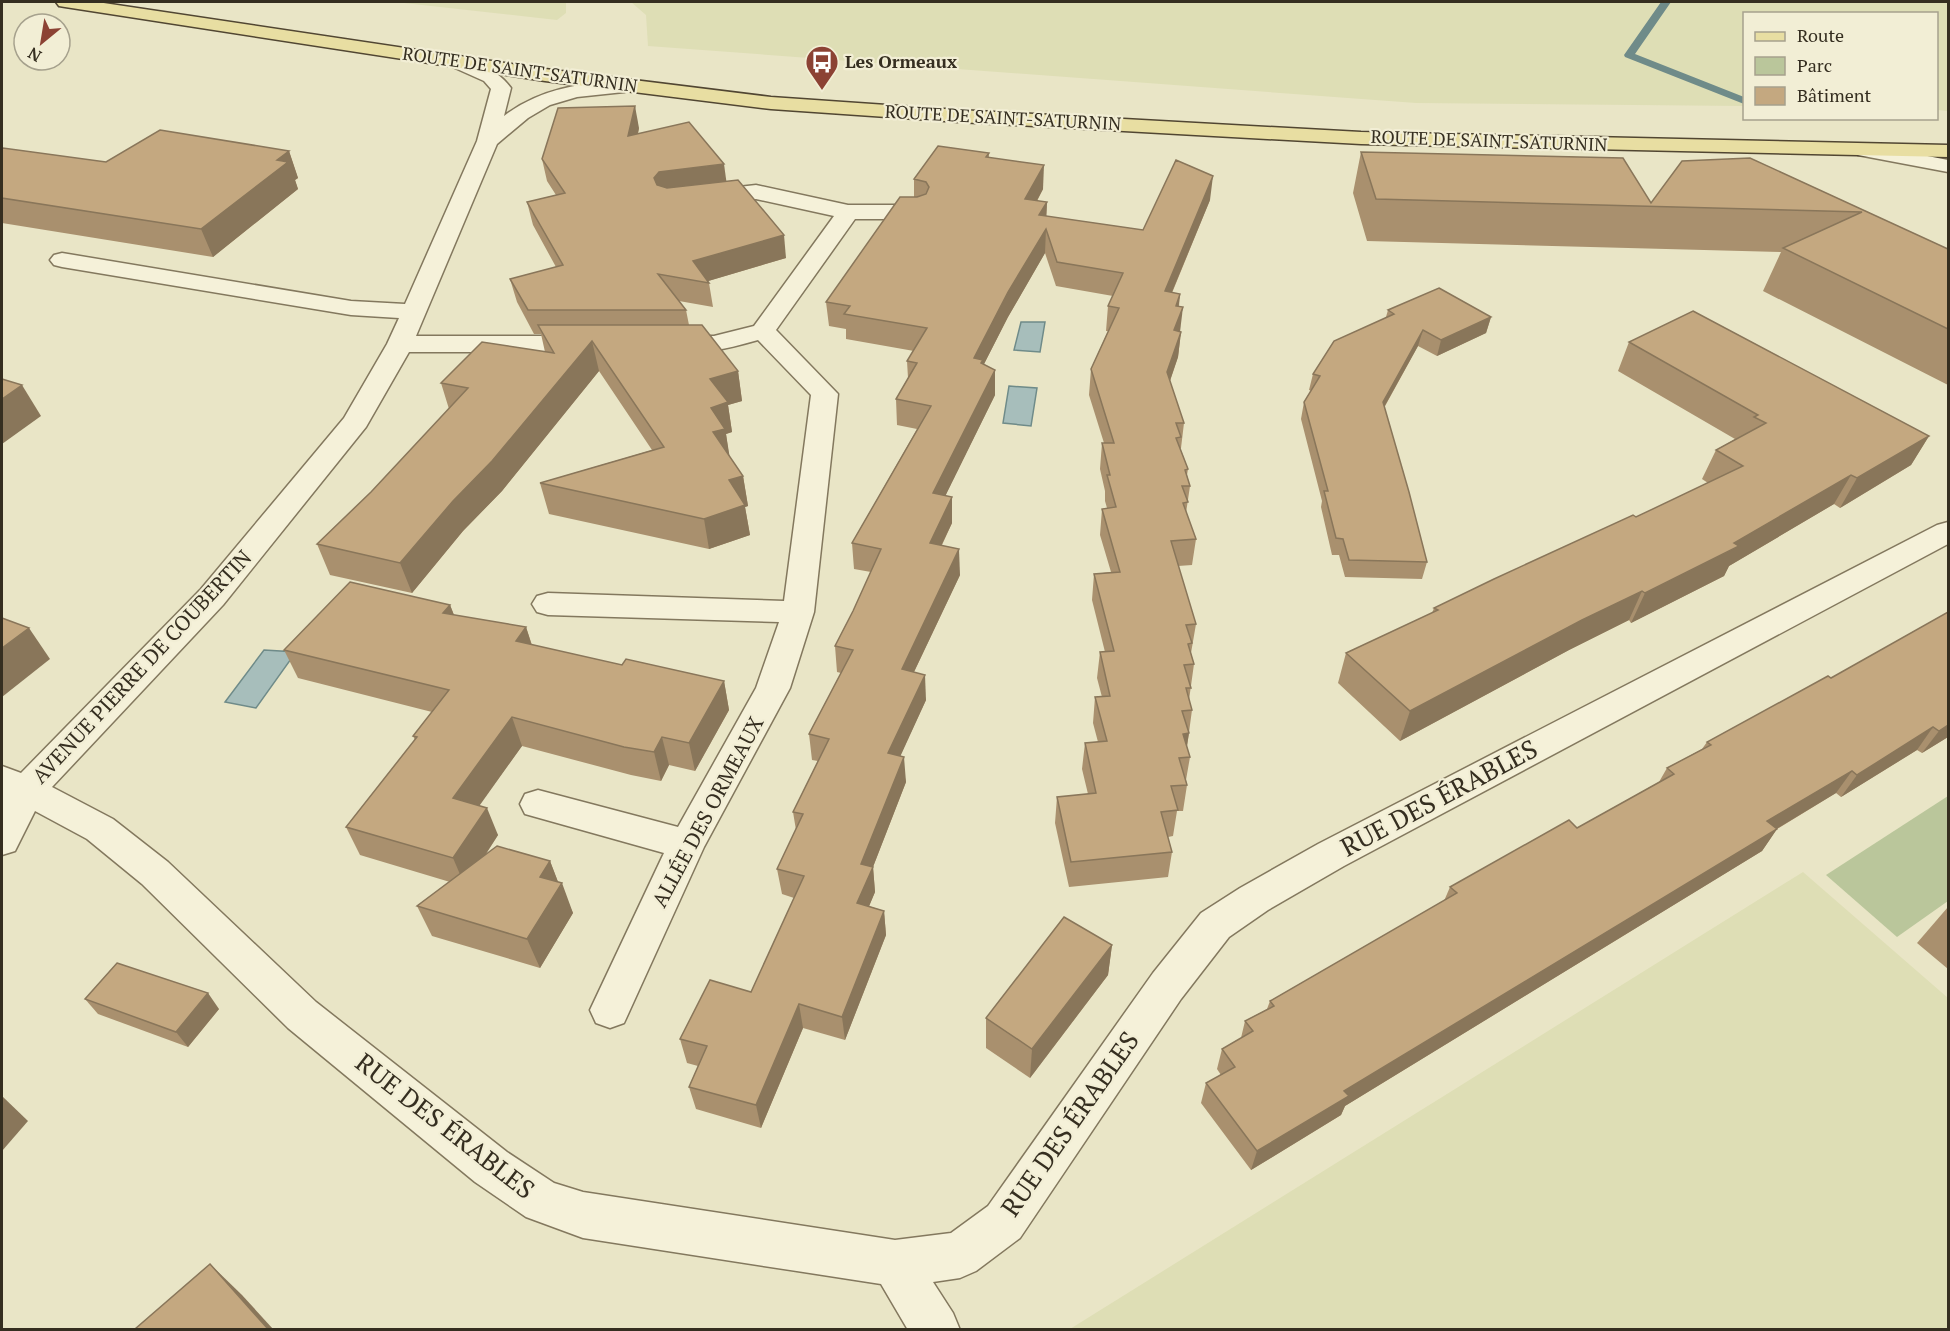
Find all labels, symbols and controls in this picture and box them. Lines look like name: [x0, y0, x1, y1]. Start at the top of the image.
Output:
north arrow: [12, 12, 72, 72]
legend: [1743, 12, 1938, 120]
text: Route: [1797, 23, 1844, 47]
street label: ROUTE DE SAINT-SATURNIN: [401, 41, 639, 97]
text: N: [24, 42, 45, 68]
bus stop icon: Les Ormeaux: [804, 44, 840, 91]
place label: Les Ormeaux: [845, 49, 957, 73]
text: Parc: [1797, 53, 1832, 77]
text: Bâtiment: [1797, 83, 1872, 107]
street label: ROUTE DE SAINT-SATURNIN: [884, 99, 1122, 135]
street label: ROUTE DE SAINT-SATURNIN: [1370, 124, 1608, 156]
street label: AVENUE PIERRE DE COUBERTIN: [25, 543, 257, 789]
street label: ALLÉE DES ORMEAUX: [645, 711, 769, 912]
street label: RUE DES ÉRABLES: [1334, 731, 1543, 863]
street label: RUE DES ÉRABLES: [993, 1024, 1146, 1222]
street label: RUE DES ÉRABLES: [349, 1045, 542, 1206]

